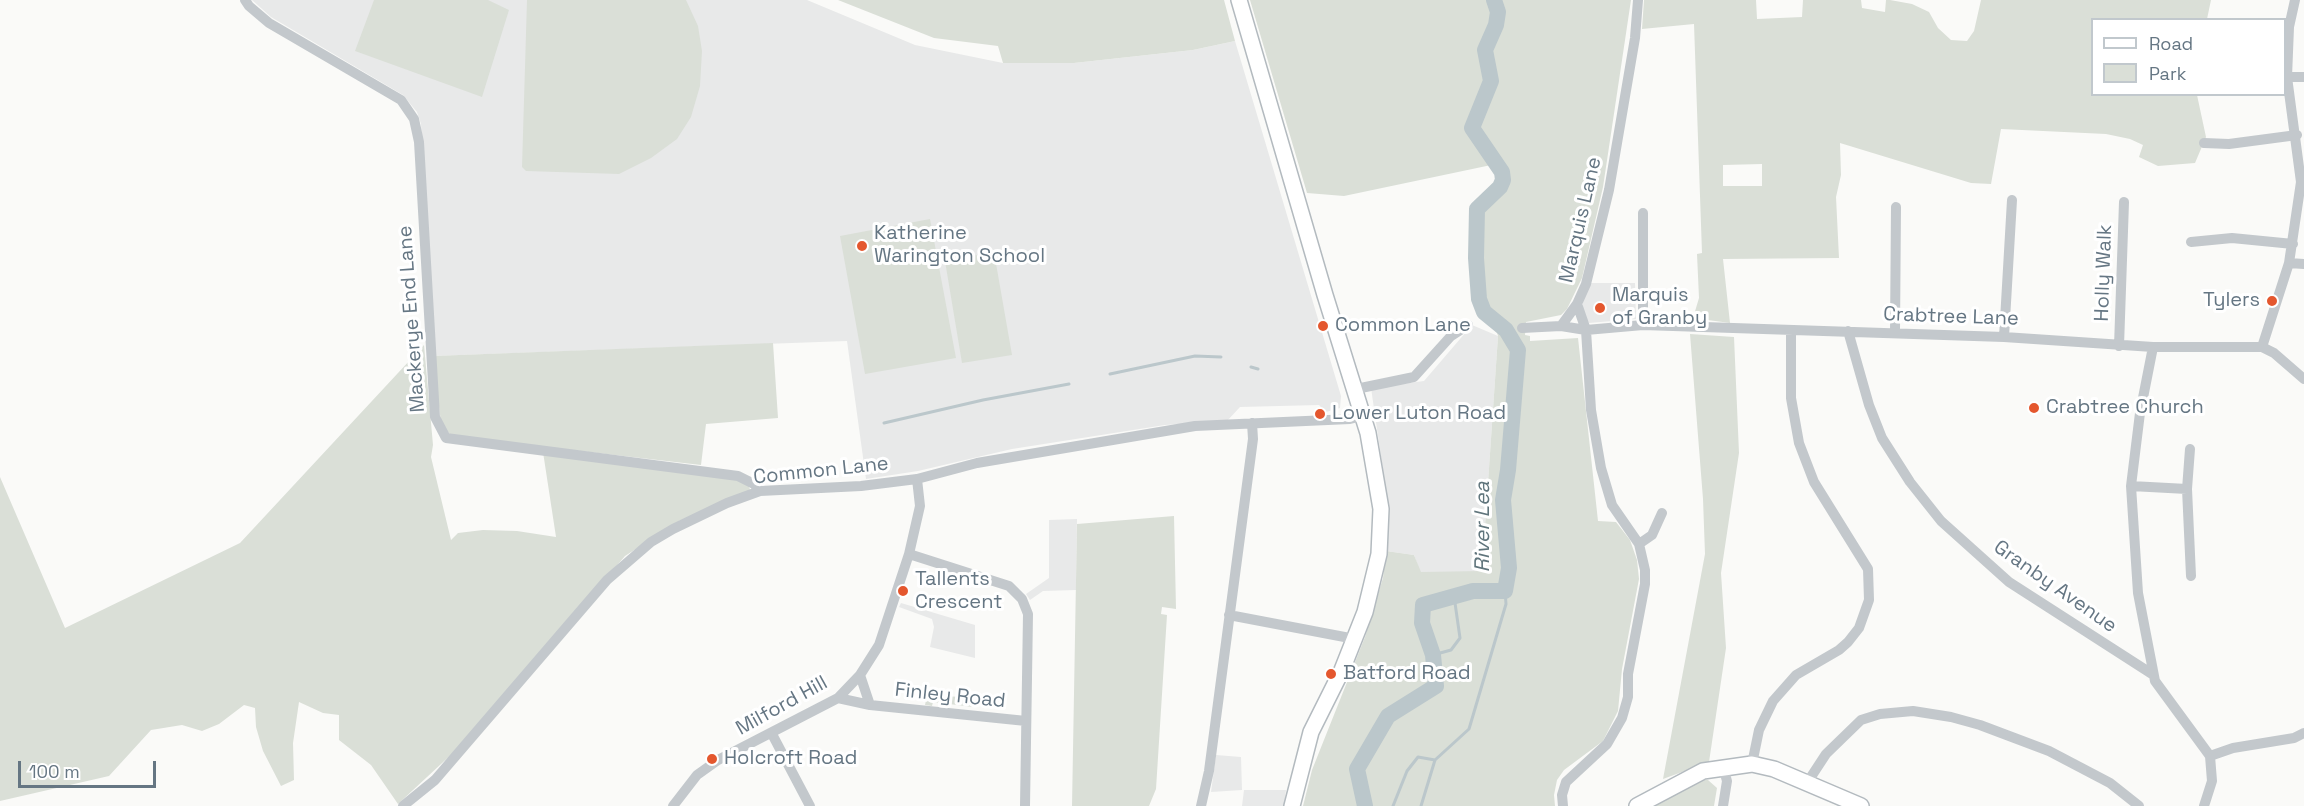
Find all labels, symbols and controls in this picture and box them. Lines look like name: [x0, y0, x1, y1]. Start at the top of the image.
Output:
legend: [2091, 18, 2286, 96]
text: Road: [2149, 32, 2193, 55]
text: Park: [2149, 62, 2186, 85]
street label: Marquis Lane: [1555, 155, 1607, 285]
place label: Katherine Warington School: [874, 222, 1045, 269]
street label: Holly Walk: [2090, 224, 2118, 322]
street label: Mackerye End Lane: [393, 225, 431, 413]
marker: Katherine Warington School: [855, 239, 869, 253]
place label: Marquis of Granby: [1612, 284, 1707, 331]
place label: Tylers: [2203, 289, 2260, 313]
marker: Tylers: [2265, 294, 2279, 308]
marker: Marquis of Granby: [1593, 301, 1607, 315]
street label: Crabtree Lane: [1883, 303, 2019, 331]
place label: Common Lane: [1335, 314, 1471, 338]
marker: Common Lane: [1316, 319, 1330, 333]
place label: Crabtree Church: [2046, 396, 2204, 420]
marker: Crabtree Church: [2027, 401, 2041, 415]
place label: Lower Luton Road: [1332, 402, 1506, 426]
marker: Lower Luton Road: [1313, 407, 1327, 421]
street label: Common Lane: [752, 452, 890, 490]
water label: River Lea: [1470, 482, 1496, 572]
street label: Granby Avenue: [1989, 536, 2121, 638]
place label: Tallents Crescent: [915, 568, 1002, 615]
marker: Tallents Crescent: [896, 584, 910, 598]
place label: Batford Road: [1343, 662, 1471, 686]
marker: Batford Road: [1324, 667, 1338, 681]
street label: Milford Hill: [732, 671, 832, 741]
street label: Finley Road: [893, 678, 1007, 714]
place label: Holcroft Road: [724, 747, 857, 771]
scale bar: [21, 749, 159, 787]
marker: Holcroft Road: [705, 752, 719, 766]
text: 100 m: [29, 760, 80, 783]

